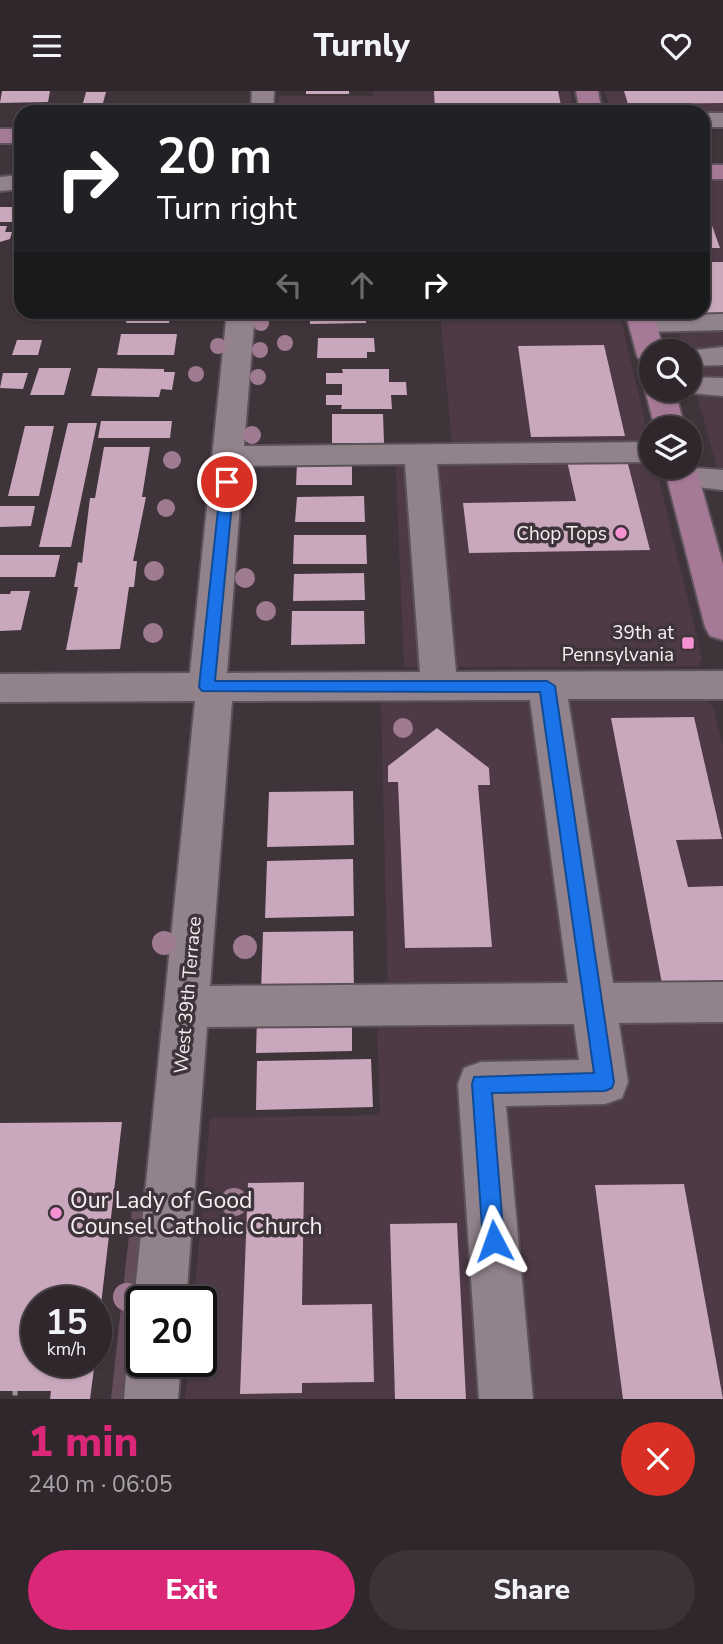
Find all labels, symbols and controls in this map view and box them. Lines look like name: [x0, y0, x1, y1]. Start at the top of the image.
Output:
text: Turnly: [313, 24, 410, 67]
icon: menu: [28, 27, 66, 65]
icon: heart: [657, 27, 695, 65]
text: 20 m: [157, 123, 272, 190]
icon: right: [42, 133, 133, 224]
text: Turn right: [157, 187, 297, 230]
icon: left: [270, 266, 308, 304]
icon: ahead: [343, 266, 381, 304]
icon: right: [416, 266, 454, 304]
map controls: [639, 339, 702, 479]
button: search: [639, 339, 702, 402]
button: layers: [639, 416, 702, 479]
pin: [197, 452, 257, 512]
icon: arrive: [208, 463, 246, 501]
place label: Chop Tops: [516, 521, 607, 547]
marker: Chop Tops: [613, 525, 629, 541]
place label: 39th at Pennsylvania: [562, 620, 674, 668]
marker: 39th at Pennsylvania: [680, 635, 696, 651]
street label: West 39th Terrace: [168, 915, 208, 1075]
place label: Our Lady of Good Counsel Catholic Church: [70, 1185, 323, 1242]
position arrow: [457, 1204, 531, 1278]
marker: Our Lady of Good Counsel Catholic Church: [48, 1205, 64, 1221]
speed limit sign: 20: [126, 1286, 217, 1377]
text: 15: [45, 1299, 88, 1346]
text: km/h: [47, 1337, 86, 1361]
text: 1 min: [28, 1414, 138, 1471]
button: close: [621, 1422, 695, 1496]
text: 240 m · 06:05: [28, 1469, 173, 1500]
button: Exit: [28, 1550, 355, 1630]
button: Share: [369, 1550, 695, 1630]

